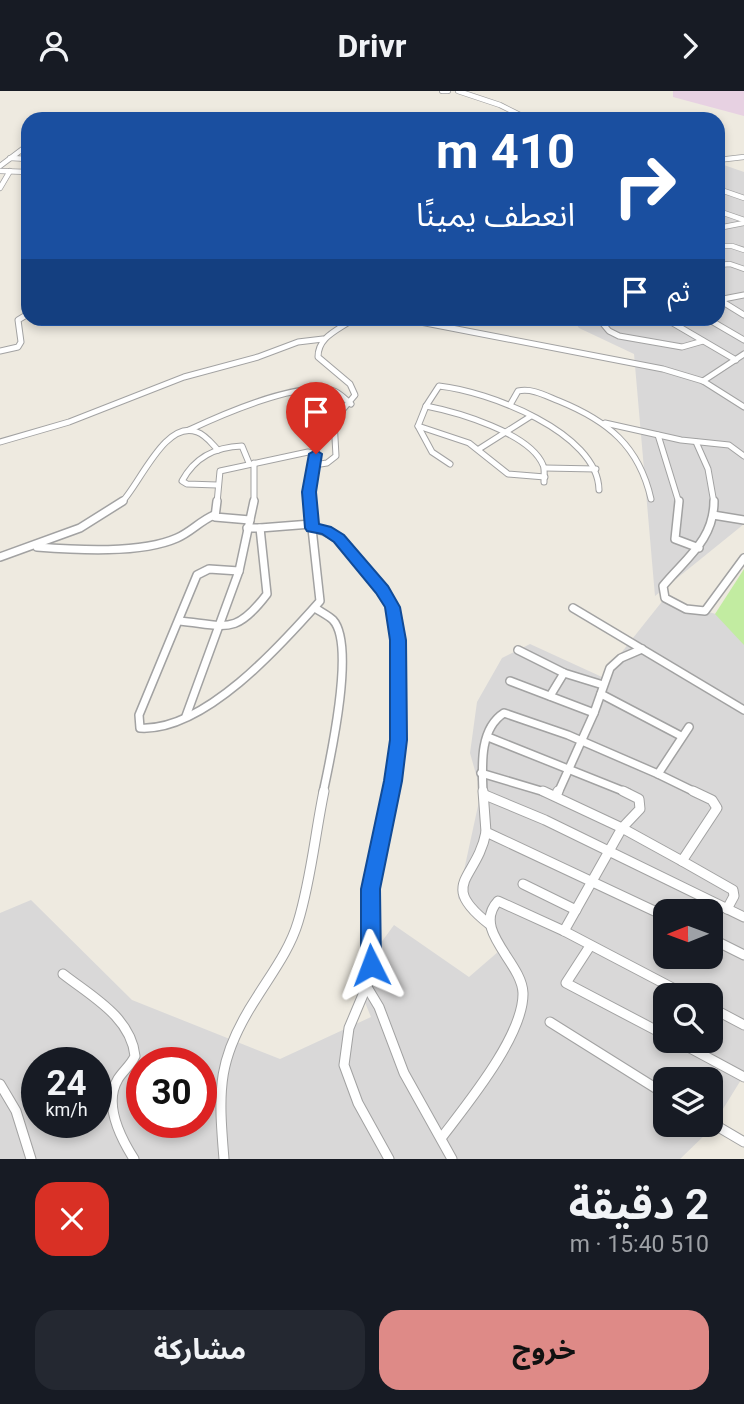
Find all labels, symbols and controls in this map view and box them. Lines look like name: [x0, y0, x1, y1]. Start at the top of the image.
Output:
icon: person: [35, 27, 73, 65]
text: Drivr: [338, 27, 406, 65]
icon: forward: [671, 27, 709, 65]
text: 410 m: [436, 123, 575, 180]
icon: right: [599, 140, 690, 231]
text: انعطف يمينًا: [416, 196, 575, 234]
icon: arrive: [616, 273, 654, 311]
text: ثم: [668, 277, 690, 307]
pin: [286, 382, 346, 454]
icon: arrive: [297, 393, 335, 431]
north arrow: [653, 899, 723, 969]
map controls: [653, 899, 723, 1137]
position arrow: [334, 928, 408, 1002]
button: search: [653, 983, 723, 1053]
speed limit sign: 30: [126, 1047, 217, 1138]
text: 24: [46, 1063, 87, 1104]
button: layers: [653, 1067, 723, 1137]
text: km/h: [45, 1099, 88, 1120]
text: 2 دقيقة: [569, 1180, 709, 1229]
button: close: [35, 1182, 109, 1256]
text: 510 m · 15:40: [570, 1231, 709, 1258]
button: مشاركة: [35, 1310, 365, 1390]
button: خروج: [379, 1310, 709, 1390]

